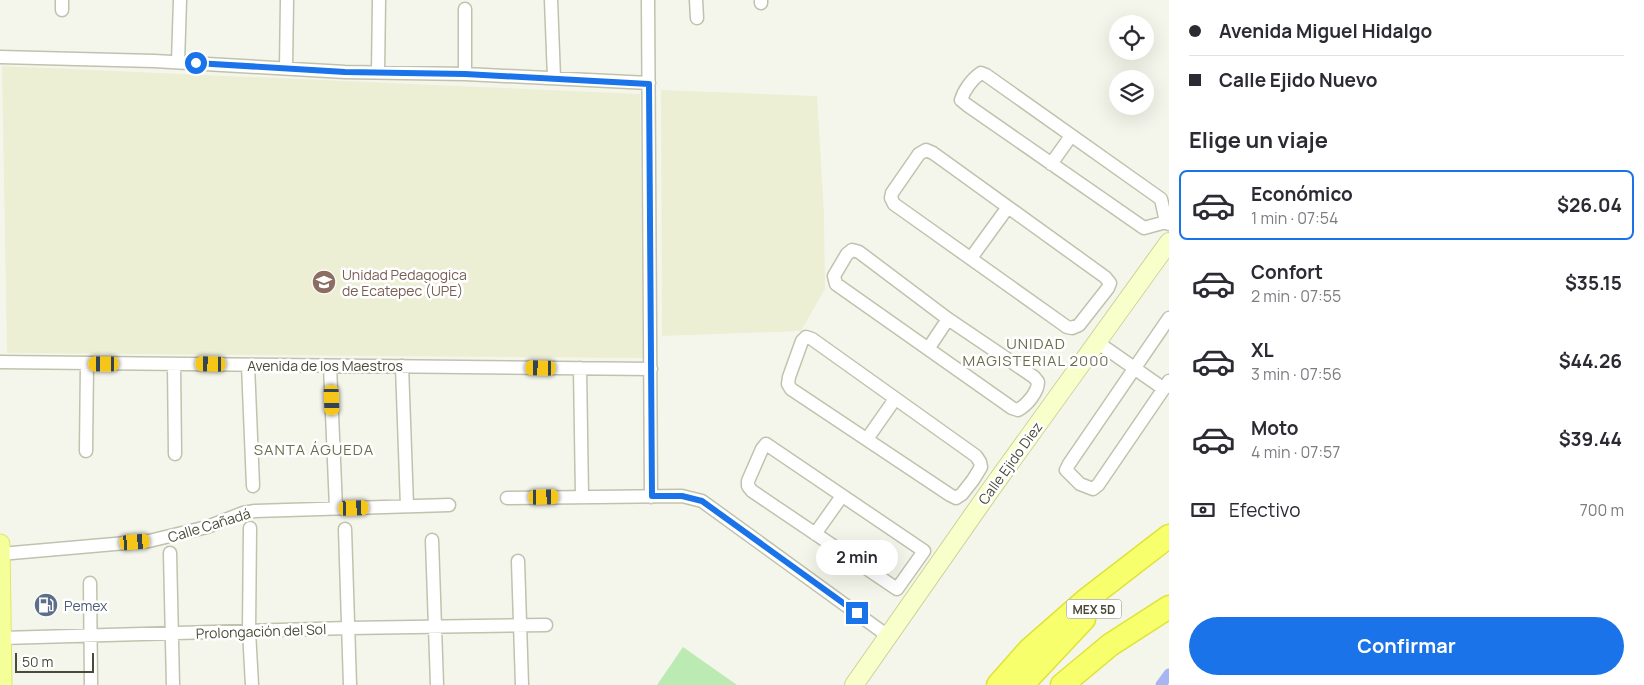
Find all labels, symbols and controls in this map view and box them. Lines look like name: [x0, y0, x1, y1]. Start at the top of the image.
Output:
map controls: [1109, 15, 1154, 115]
button: locate: [1109, 15, 1154, 60]
text: Avenida Miguel Hidalgo: [1219, 18, 1432, 44]
route start: [185, 52, 207, 74]
text: Calle Ejido Nuevo: [1219, 67, 1378, 93]
button: layers: [1109, 70, 1154, 115]
text: Elige un viaje: [1189, 125, 1328, 155]
text: Económico: [1251, 181, 1353, 207]
icon: car: [1191, 183, 1236, 228]
text: $26.04: [1557, 192, 1622, 218]
text: 1 min · 07:54: [1251, 207, 1339, 229]
text: Confort: [1251, 259, 1323, 285]
icon: car: [1191, 261, 1236, 306]
place label: Unidad Pedagogica de Ecatepec (UPE): [342, 265, 467, 300]
school or university icon: Unidad Pedagogica de Ecatepec (UPE): [311, 269, 337, 295]
text: $35.15: [1565, 270, 1622, 296]
text: 2 min · 07:55: [1251, 285, 1341, 307]
district label: UNIDAD MAGISTERIAL 2000: [962, 333, 1110, 371]
text: XL: [1251, 337, 1274, 363]
icon: car: [1191, 339, 1236, 384]
text: $44.26: [1559, 348, 1622, 374]
car: [195, 356, 226, 372]
street label: Avenida de los Maestros: [247, 356, 403, 375]
car: [89, 357, 119, 372]
car: [525, 360, 556, 376]
text: 3 min · 07:56: [1251, 363, 1342, 385]
car: [323, 385, 340, 415]
text: Moto: [1251, 415, 1298, 441]
icon: car: [1191, 417, 1236, 462]
street label: Calle Ejido Diez: [974, 418, 1046, 508]
text: $39.44: [1559, 426, 1622, 452]
district label: SANTA ÁGUEDA: [254, 439, 374, 460]
text: 4 min · 07:57: [1251, 441, 1340, 463]
car: [528, 489, 559, 505]
icon: cash: [1189, 496, 1217, 524]
text: Efectivo: [1229, 497, 1300, 523]
text: 700 m: [1580, 499, 1624, 521]
car: [338, 500, 369, 516]
street label: Calle Cañadá: [165, 503, 253, 547]
car: [119, 533, 150, 551]
callout: 2 min: [816, 540, 898, 576]
text: 2 min: [836, 546, 878, 568]
fuel station icon: Pemex: [33, 592, 59, 618]
place label: Pemex: [64, 596, 108, 615]
road number: MEX 5D: [1066, 600, 1122, 618]
route end: [846, 602, 868, 624]
button: Confirmar: [1189, 617, 1624, 675]
street label: Prolongación del Sol: [195, 619, 327, 643]
scale bar: [15, 650, 94, 673]
text: 50 m: [22, 652, 53, 671]

